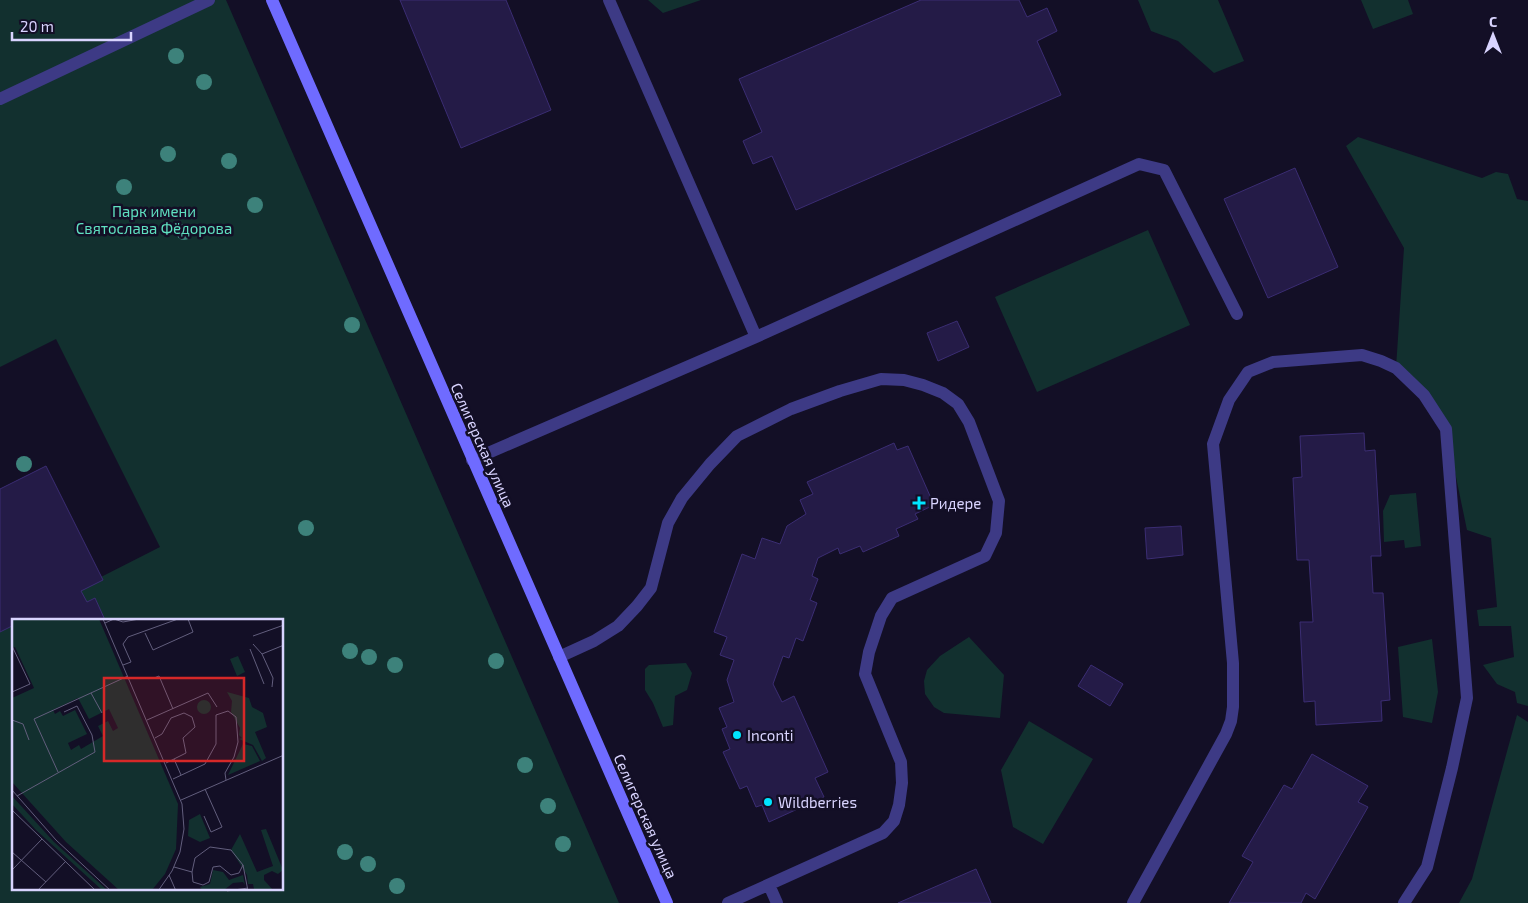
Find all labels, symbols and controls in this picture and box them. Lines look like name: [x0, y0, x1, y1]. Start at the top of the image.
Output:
scale bar: [12, 10, 131, 42]
north arrow: [1468, 10, 1518, 60]
text: С: [1489, 13, 1497, 30]
text: 20 m: [20, 17, 54, 35]
park label: Парк имени Святослава Фёдорова: [76, 202, 232, 237]
street label: Селигерская улица: [447, 380, 519, 511]
place label: Ридере: [930, 494, 981, 512]
marker: Ридере: [912, 496, 926, 510]
inset map: [12, 619, 284, 890]
place label: Inconti: [747, 726, 794, 744]
marker: Inconti: [731, 729, 743, 741]
street label: Селигерская улица: [610, 751, 682, 882]
place label: Wildberries: [778, 793, 857, 811]
marker: Wildberries: [762, 796, 774, 808]

